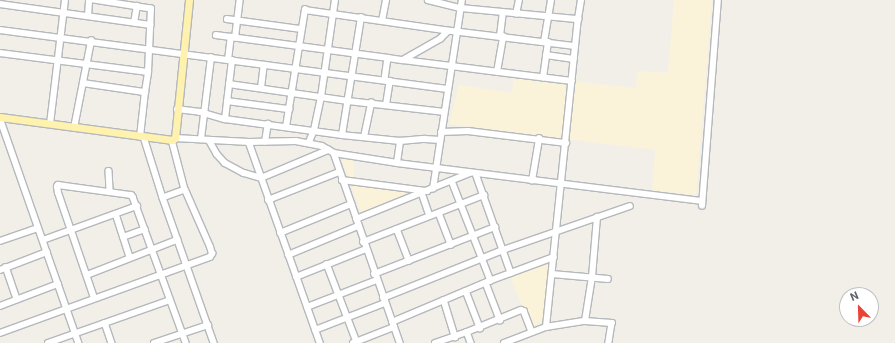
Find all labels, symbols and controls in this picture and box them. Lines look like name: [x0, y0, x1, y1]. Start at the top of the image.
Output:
north arrow: [839, 287, 879, 327]
text: N: [848, 289, 861, 304]

